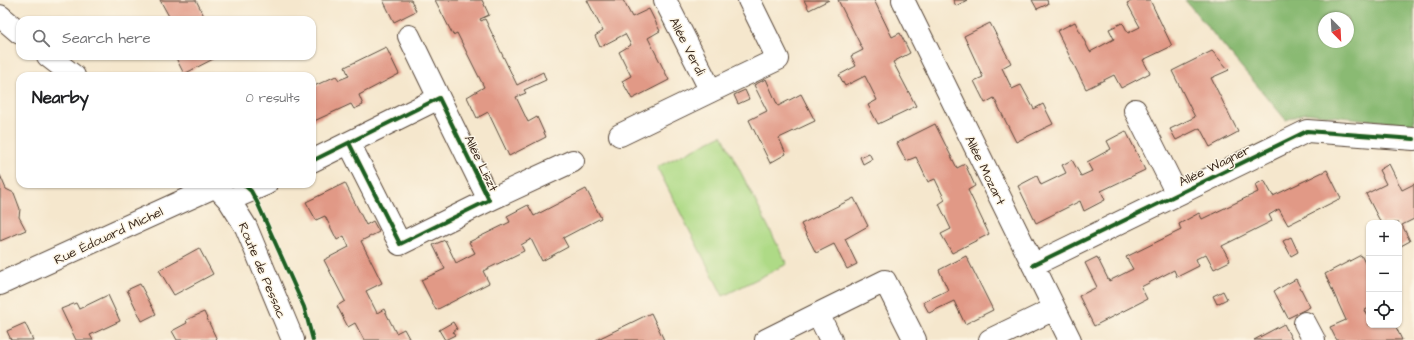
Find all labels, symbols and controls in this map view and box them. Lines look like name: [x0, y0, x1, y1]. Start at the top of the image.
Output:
north arrow: [1318, 12, 1354, 48]
street label: Allée Verdi: [665, 14, 709, 78]
search box: [16, 16, 316, 60]
icon: search: [30, 27, 52, 49]
text: Search here: [62, 28, 151, 49]
text: Nearby: [32, 86, 89, 110]
text: 0 results: [245, 89, 300, 107]
street label: Allée Liszt: [460, 132, 503, 195]
street label: Allée Mozart: [961, 133, 1010, 209]
street label: Allée Wagner: [1175, 141, 1254, 192]
street label: Rue Édouard Michel: [51, 203, 166, 269]
street label: Route de Pessac: [234, 220, 290, 321]
map controls: [1366, 220, 1402, 328]
button: +: [1366, 220, 1402, 256]
button: −: [1366, 256, 1402, 292]
button: locate: [1366, 292, 1402, 328]

